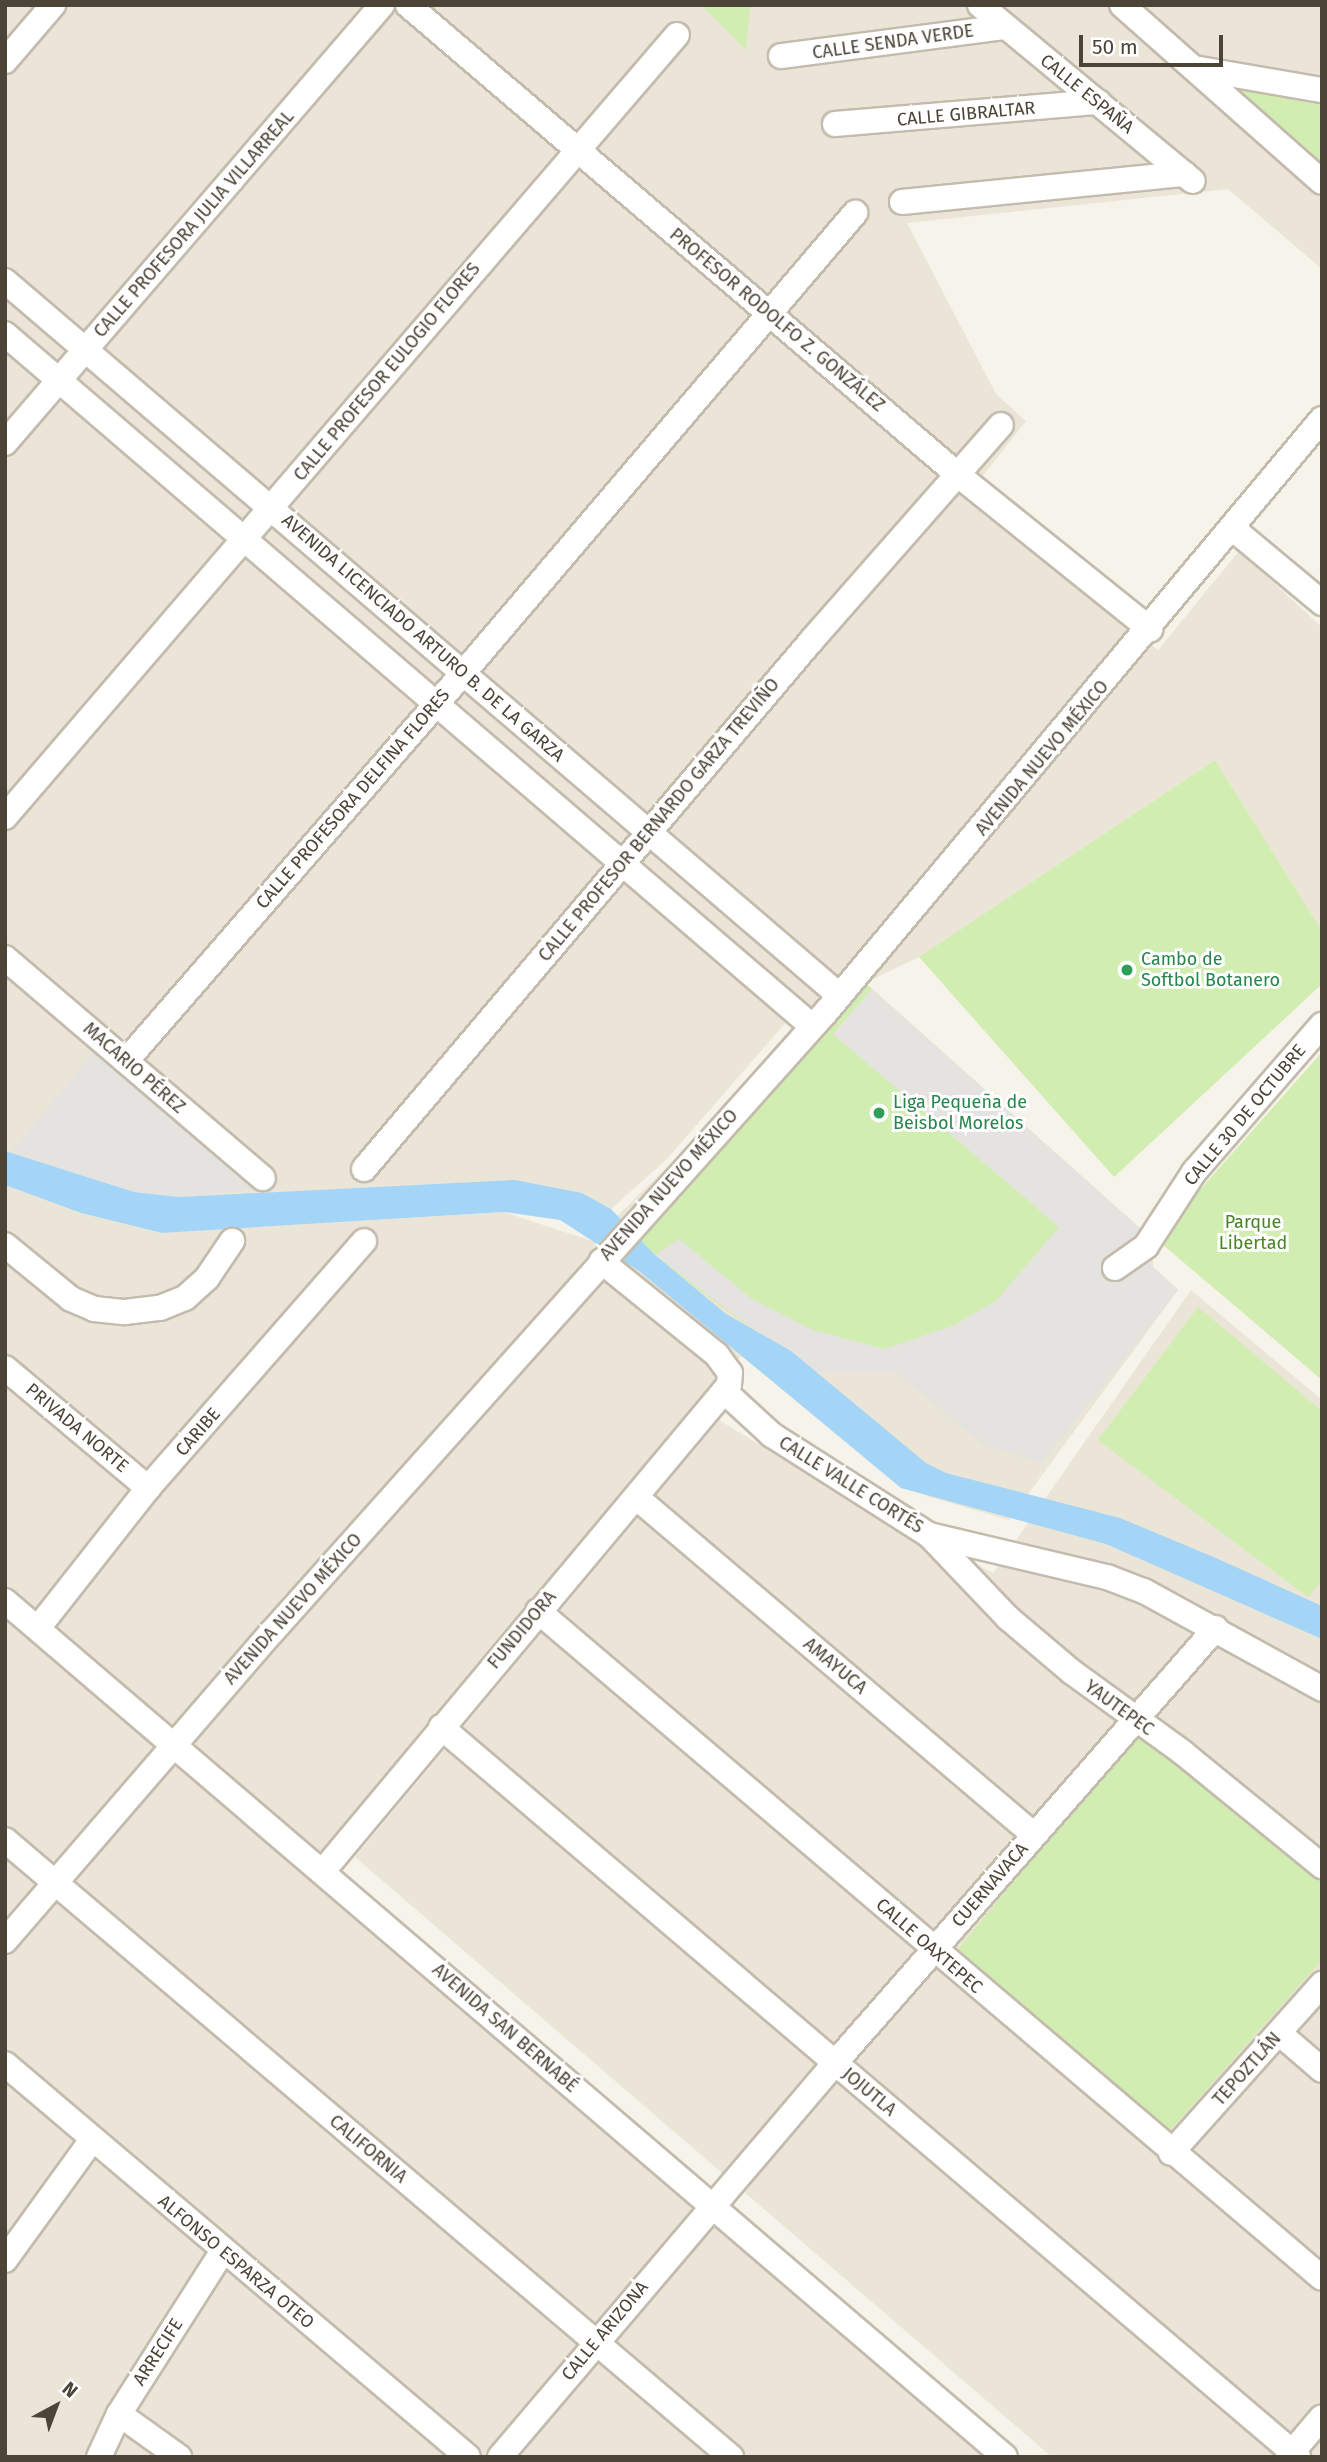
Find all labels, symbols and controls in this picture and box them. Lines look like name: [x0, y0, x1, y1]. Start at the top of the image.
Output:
street label: CALLE SENDA VERDE: [811, 20, 975, 64]
scale bar: [1082, 21, 1226, 65]
text: 50 m: [1092, 34, 1138, 60]
street label: CALLE ESPAÑA: [1036, 50, 1138, 138]
street label: CALLE GIBRALTAR: [896, 97, 1036, 131]
street label: CALLE PROFESORA JULIA VILLARREAL: [89, 106, 299, 342]
street label: PROFESOR RODOLFO Z. GONZÁLEZ: [665, 224, 889, 416]
street label: CALLE PROFESOR EULOGIO FLORES: [289, 258, 485, 486]
street label: AVENIDA LICENCIADO ARTURO B. DE LA GARZA: [277, 510, 569, 766]
street label: CALLE PROFESOR BERNARDO GARZA TREVIÑO: [534, 674, 784, 966]
street label: AVENIDA NUEVO MÉXICO: [971, 676, 1113, 840]
street label: CALLE PROFESORA DELFINA FLORES: [252, 685, 454, 913]
place label: Cambo de Softbol Botanero: [1141, 949, 1280, 992]
marker: Cambo de Softbol Botanero: [1119, 962, 1135, 978]
street label: MACARIO PÉREZ: [79, 1018, 189, 1118]
street label: CALLE 30 DE OCTUBRE: [1180, 1040, 1310, 1190]
place label: Liga Pequeña de Beisbol Morelos: [893, 1092, 1027, 1134]
street label: AVENIDA NUEVO MÉXICO: [596, 1105, 742, 1265]
marker: Liga Pequeña de Beisbol Morelos: [871, 1105, 887, 1121]
park label: Parque Libertad: [1219, 1212, 1287, 1254]
street label: PRIVADA NORTE: [21, 1379, 133, 1477]
street label: CARIBE: [171, 1403, 225, 1461]
street label: CALLE VALLE CORTÉS: [775, 1432, 927, 1538]
street label: AVENIDA NUEVO MÉXICO: [220, 1529, 366, 1689]
street label: FUNDIDORA: [483, 1587, 561, 1673]
street label: AMAYUCA: [799, 1633, 871, 1699]
street label: YAUTEPEC: [1080, 1676, 1158, 1740]
street label: CUERNAVACA: [947, 1838, 1033, 1932]
street label: CALLE OAXTEPEC: [871, 1894, 987, 1998]
street label: AVENIDA SAN BERNABÉ: [428, 1959, 582, 2097]
street label: TEPOZTLÁN: [1208, 2028, 1286, 2110]
street label: JOJUTLA: [838, 2063, 900, 2121]
street label: CALIFORNIA: [325, 2110, 411, 2188]
street label: ALFONSO ESPARZA OTEO: [154, 2190, 318, 2334]
street label: CALLE ARIZONA: [557, 2277, 653, 2385]
street label: ARRECIFE: [128, 2315, 188, 2389]
north arrow: [21, 2371, 91, 2441]
text: N: [58, 2377, 82, 2403]

